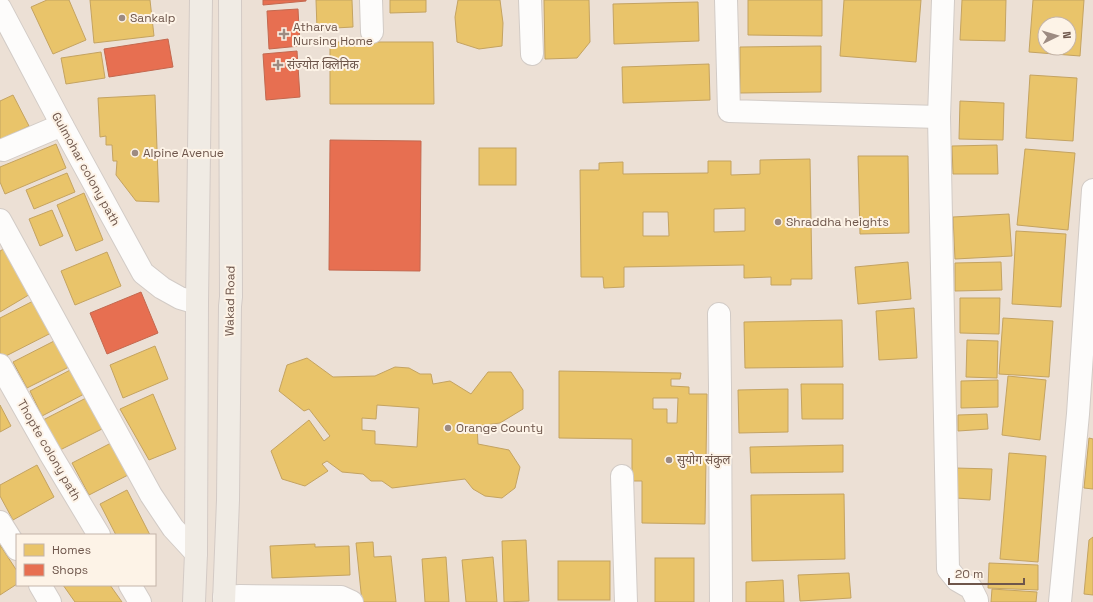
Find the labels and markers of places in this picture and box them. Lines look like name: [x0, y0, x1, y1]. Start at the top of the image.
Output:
place label: Sankalp: [130, 10, 176, 26]
marker: Sankalp: [117, 13, 127, 23]
place label: Atharva Nursing Home: [293, 19, 373, 49]
marker: Atharva Nursing Home: [278, 28, 290, 40]
place label: संज्योत क्लिनिक: [287, 57, 360, 73]
marker: संज्योत क्लिनिक: [272, 59, 284, 71]
place label: Alpine Avenue: [143, 145, 224, 161]
marker: Alpine Avenue: [130, 148, 140, 158]
place label: Shraddha heights: [786, 214, 889, 230]
marker: Shraddha heights: [773, 217, 783, 227]
place label: Orange County: [456, 420, 543, 436]
marker: Orange County: [443, 423, 453, 433]
place label: सुयोग संकुल: [677, 452, 731, 468]
marker: सुयोग संकुल: [664, 455, 674, 465]

